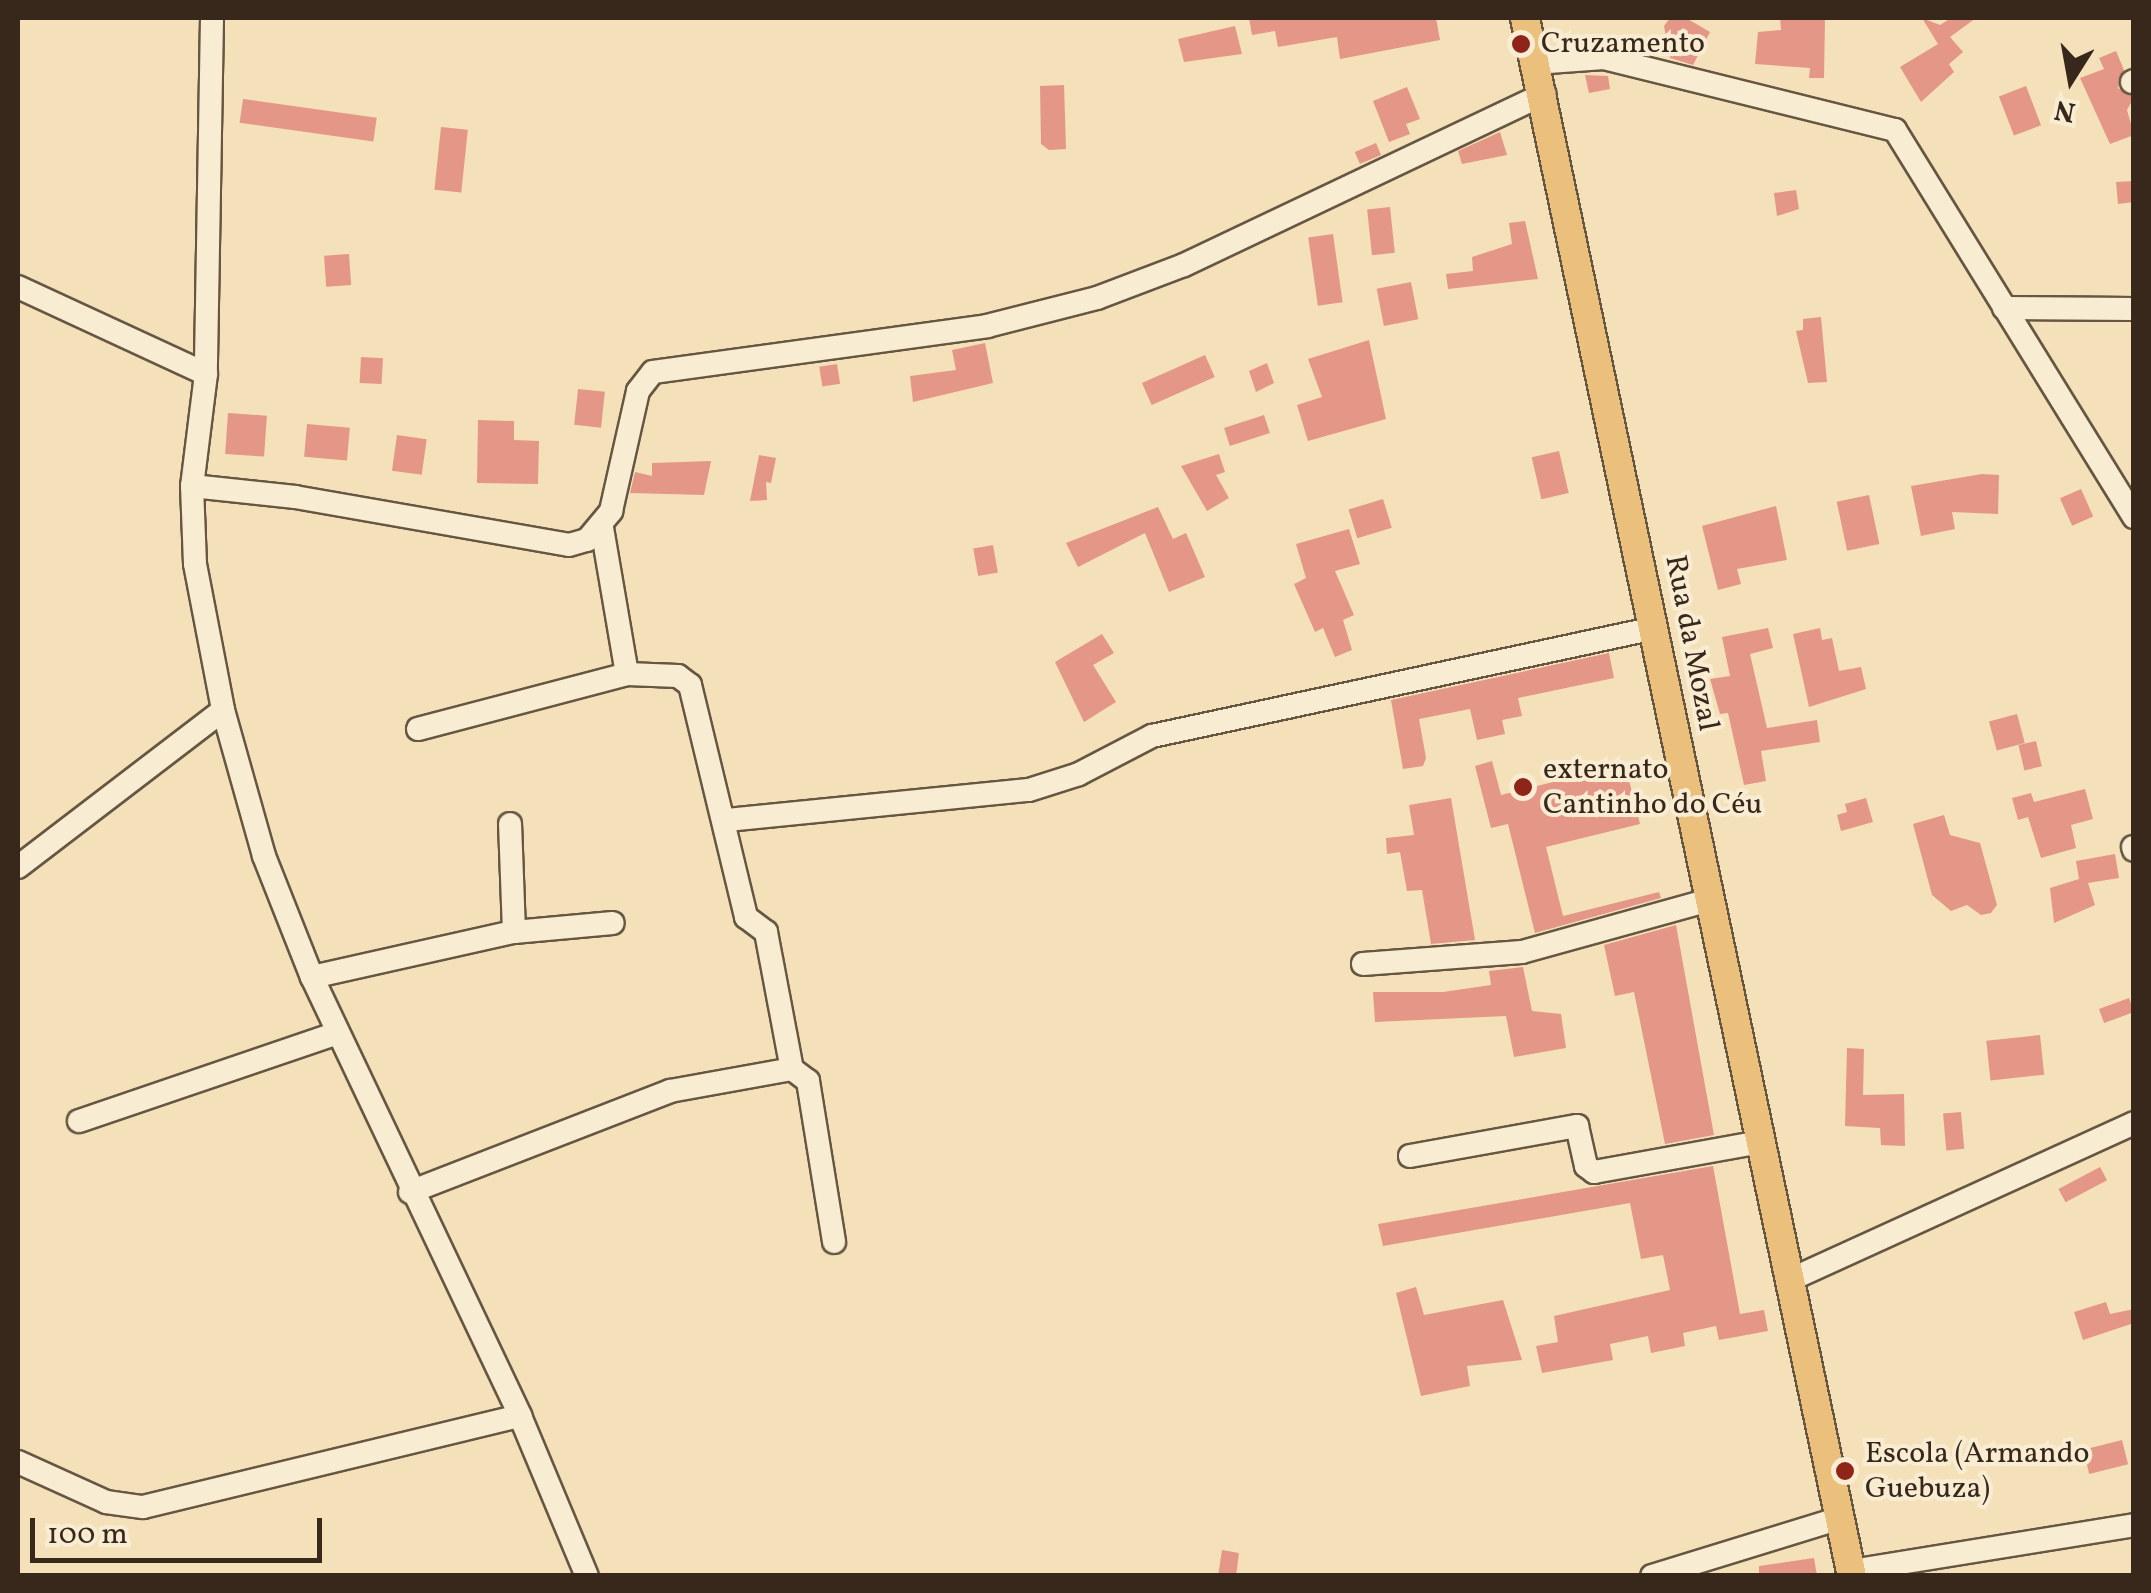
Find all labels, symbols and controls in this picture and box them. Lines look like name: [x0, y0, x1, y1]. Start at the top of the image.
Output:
place label: Cruzamento: [1541, 26, 1705, 62]
north arrow: [2021, 30, 2121, 130]
marker: Cruzamento: [1510, 33, 1532, 55]
text: N: [2051, 89, 2079, 131]
street label: Rua da Mozal: [1656, 552, 1726, 734]
place label: externato Cantinho do Céu: [1543, 752, 1762, 822]
marker: externato Cantinho do Céu: [1512, 776, 1534, 798]
place label: Escola (Armando Guebuza): [1865, 1436, 2090, 1506]
marker: Escola (Armando Guebuza): [1834, 1460, 1856, 1482]
scale bar: [35, 1498, 328, 1560]
text: 100 m: [47, 1514, 128, 1556]

